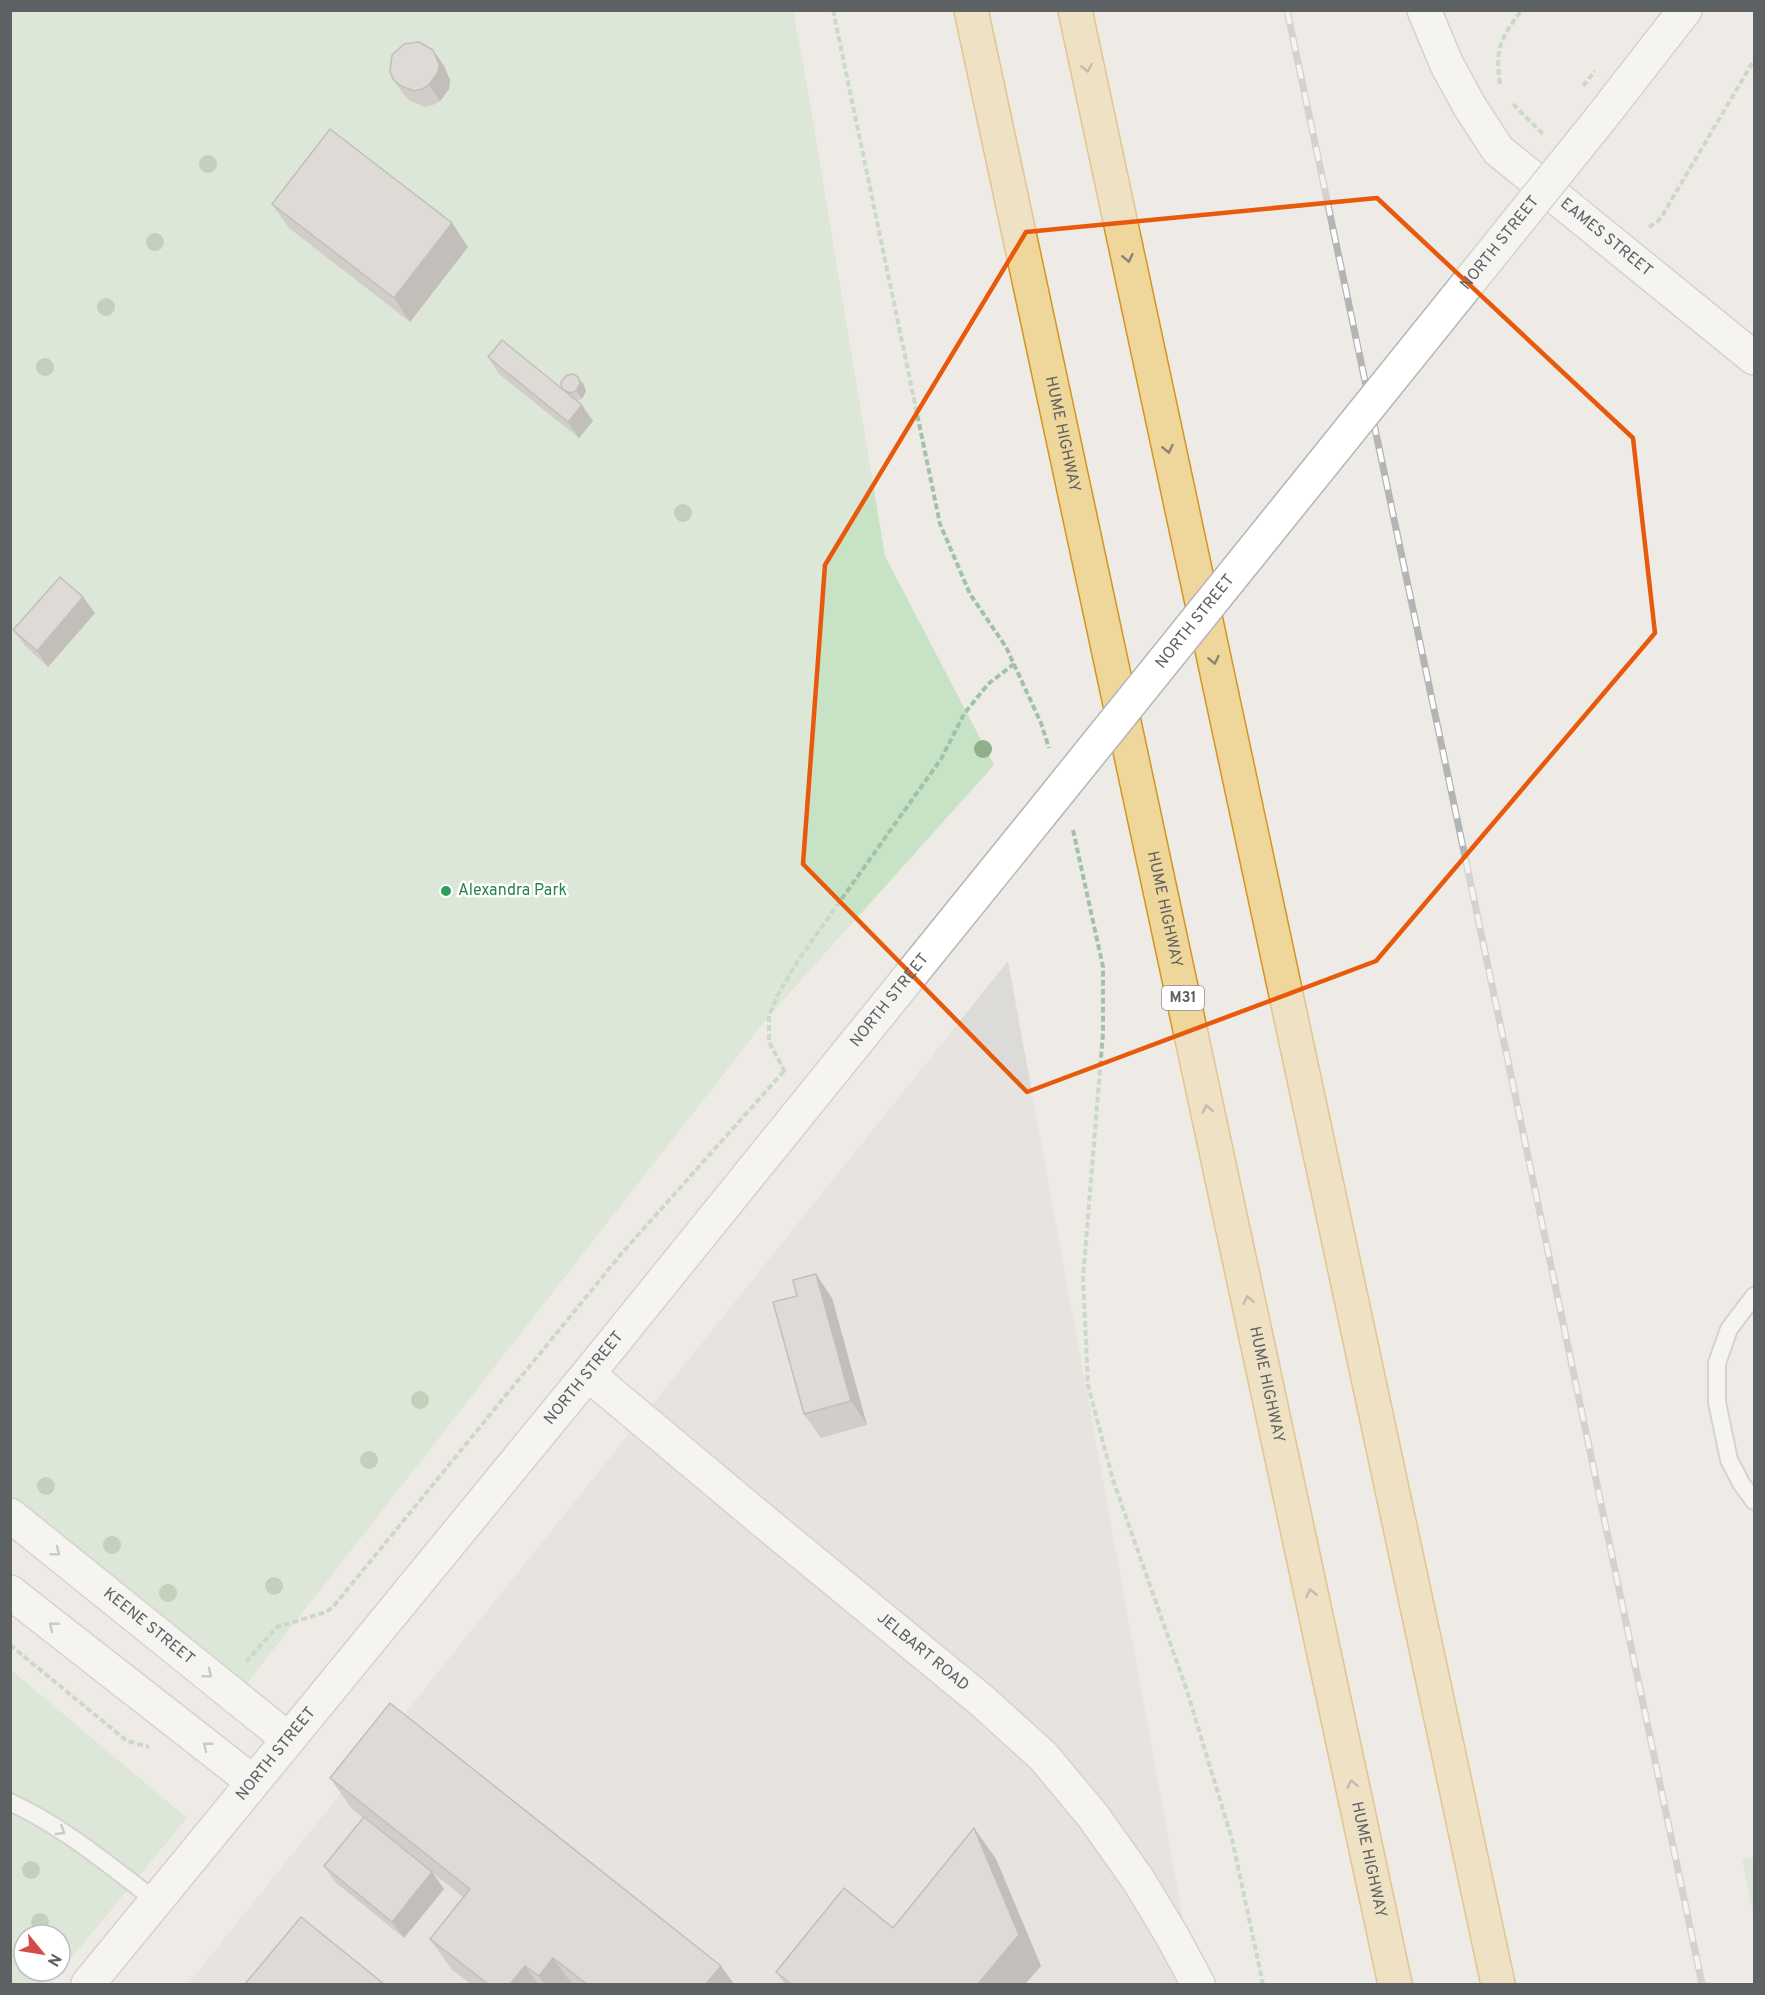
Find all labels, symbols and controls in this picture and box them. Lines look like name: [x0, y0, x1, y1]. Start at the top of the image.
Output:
one-way arrow: [1080, 62, 1093, 72]
street label: NORTH STREET: [1456, 192, 1544, 294]
street label: EAMES STREET: [1556, 194, 1656, 281]
one-way arrow: [1120, 253, 1133, 263]
street label: HUME HIGHWAY: [1040, 374, 1084, 494]
one-way arrow: [1161, 444, 1174, 454]
street label: NORTH STREET: [1152, 571, 1239, 673]
one-way arrow: [1207, 655, 1220, 665]
street label: HUME HIGHWAY: [1142, 849, 1186, 970]
place label: Alexandra Park: [458, 881, 567, 901]
marker: Alexandra Park: [439, 884, 453, 898]
street label: NORTH STREET: [846, 950, 934, 1052]
road number: M31: [1162, 986, 1204, 1010]
one-way arrow: [1201, 1104, 1214, 1114]
one-way arrow: [1242, 1295, 1255, 1305]
street label: HUME HIGHWAY: [1244, 1325, 1288, 1445]
street label: NORTH STREET: [540, 1327, 628, 1429]
one-way arrow: [49, 1544, 60, 1555]
street label: KEENE STREET: [99, 1584, 198, 1670]
one-way arrow: [1305, 1588, 1318, 1598]
street label: JELBART ROAD: [872, 1608, 973, 1696]
one-way arrow: [49, 1622, 60, 1633]
one-way arrow: [201, 1667, 212, 1678]
street label: NORTH STREET: [232, 1703, 320, 1805]
one-way arrow: [202, 1743, 213, 1754]
one-way arrow: [1346, 1779, 1359, 1789]
street label: HUME HIGHWAY: [1346, 1800, 1391, 1920]
one-way arrow: [55, 1823, 65, 1835]
north arrow: [12, 1923, 72, 1983]
text: N: [42, 1950, 65, 1969]

